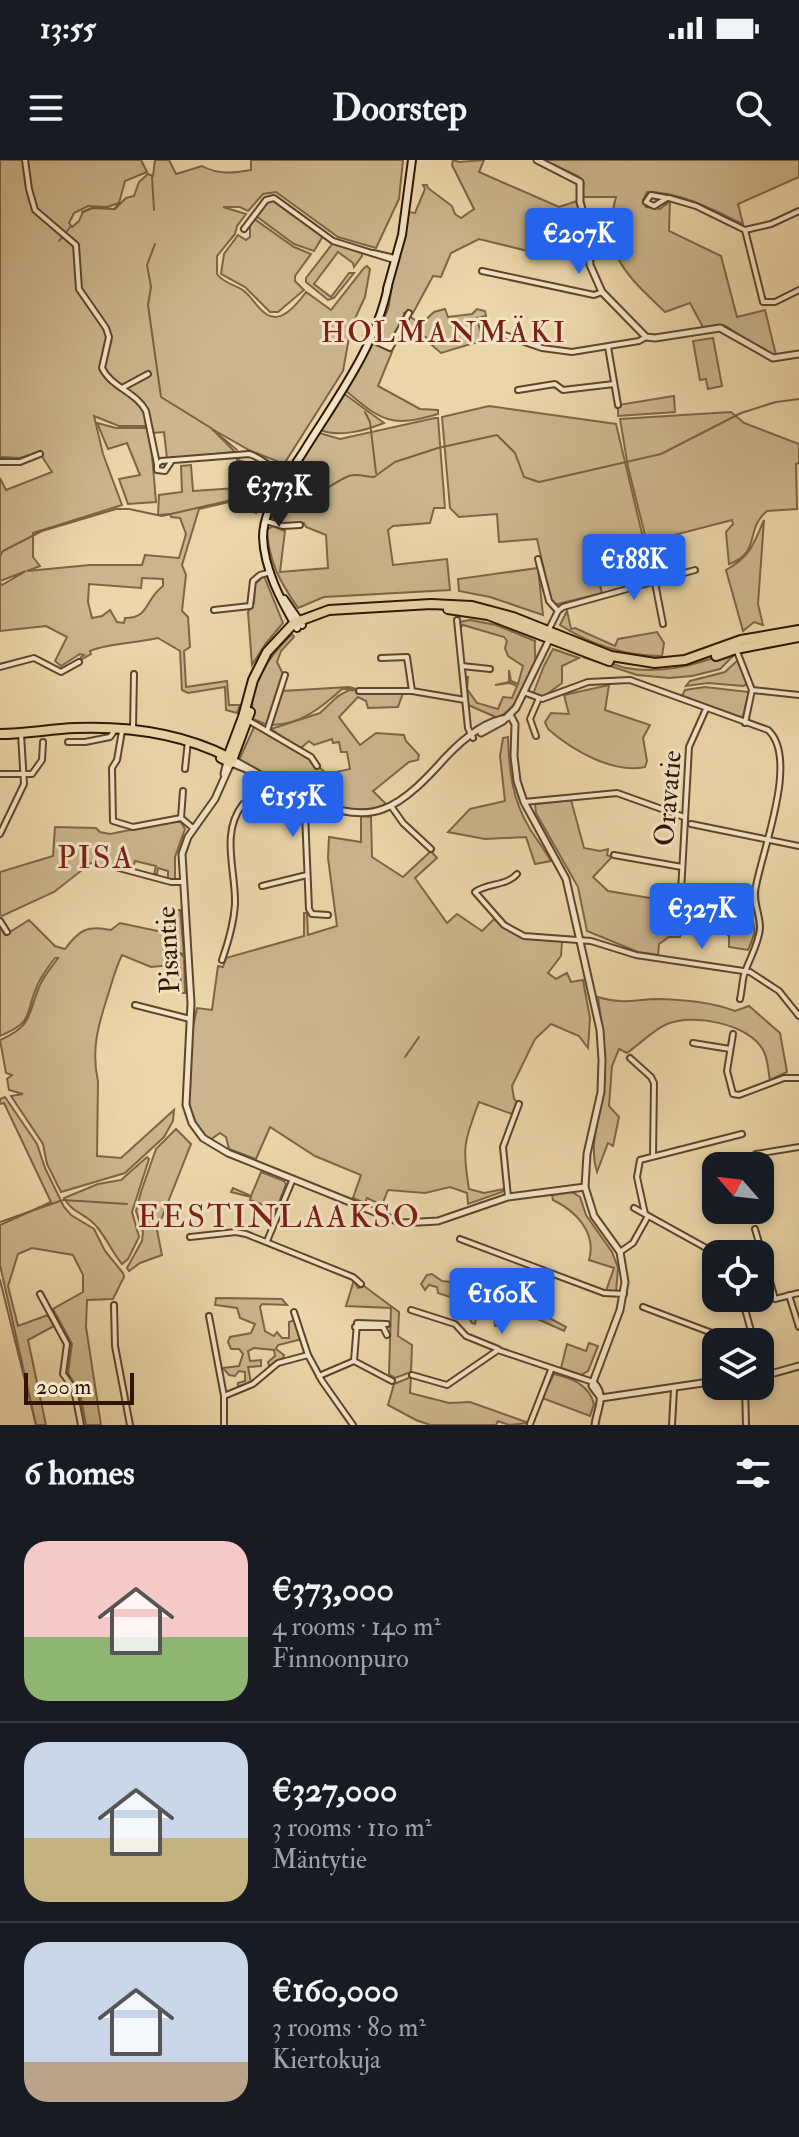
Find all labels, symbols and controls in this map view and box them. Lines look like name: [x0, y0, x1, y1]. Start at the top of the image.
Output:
text: 13:55: [40, 10, 96, 47]
icon: menu: [24, 86, 68, 130]
text: Doorstep: [332, 86, 467, 131]
icon: search: [731, 86, 775, 130]
pin: €207K: [523, 208, 635, 276]
text: €207K: [543, 218, 615, 250]
district label: HOLMANMÄKI: [321, 314, 567, 351]
pin: €373K: [223, 461, 335, 529]
text: €373K: [246, 471, 312, 503]
pin: €188K: [578, 534, 690, 602]
text: €188K: [600, 544, 668, 576]
street label: Oravatie: [647, 749, 690, 847]
pin: €155K: [237, 771, 349, 839]
text: €155K: [260, 781, 326, 813]
district label: PISA: [57, 838, 135, 878]
pin: €327K: [646, 883, 758, 951]
text: €327K: [668, 893, 736, 925]
street label: Pisantie: [149, 905, 188, 994]
north arrow: [702, 1152, 774, 1224]
map controls: [702, 1152, 774, 1400]
district label: EESTINLAAKSO: [137, 1197, 421, 1237]
button: locate: [702, 1240, 774, 1312]
pin: €160K: [446, 1268, 558, 1336]
text: €160K: [468, 1278, 537, 1310]
button: layers: [702, 1328, 774, 1400]
scale bar: [24, 1369, 134, 1405]
text: 200 m: [36, 1373, 91, 1401]
icon: filters: [731, 1451, 775, 1495]
text: 6 homes: [24, 1452, 135, 1495]
text: €373,000: [272, 1568, 394, 1611]
icon: home: [88, 1573, 184, 1669]
text: 4 rooms · 140 m²: [272, 1611, 441, 1643]
text: Finnoonpuro: [272, 1643, 409, 1675]
text: €327,000: [272, 1769, 397, 1812]
icon: home: [88, 1774, 184, 1870]
text: 3 rooms · 110 m²: [272, 1812, 432, 1844]
text: Mäntytie: [272, 1844, 367, 1876]
text: €160,000: [272, 1969, 399, 2012]
icon: home: [88, 1974, 184, 2070]
text: 3 rooms · 80 m²: [272, 2012, 426, 2044]
text: Kiertokuja: [272, 2044, 381, 2076]

